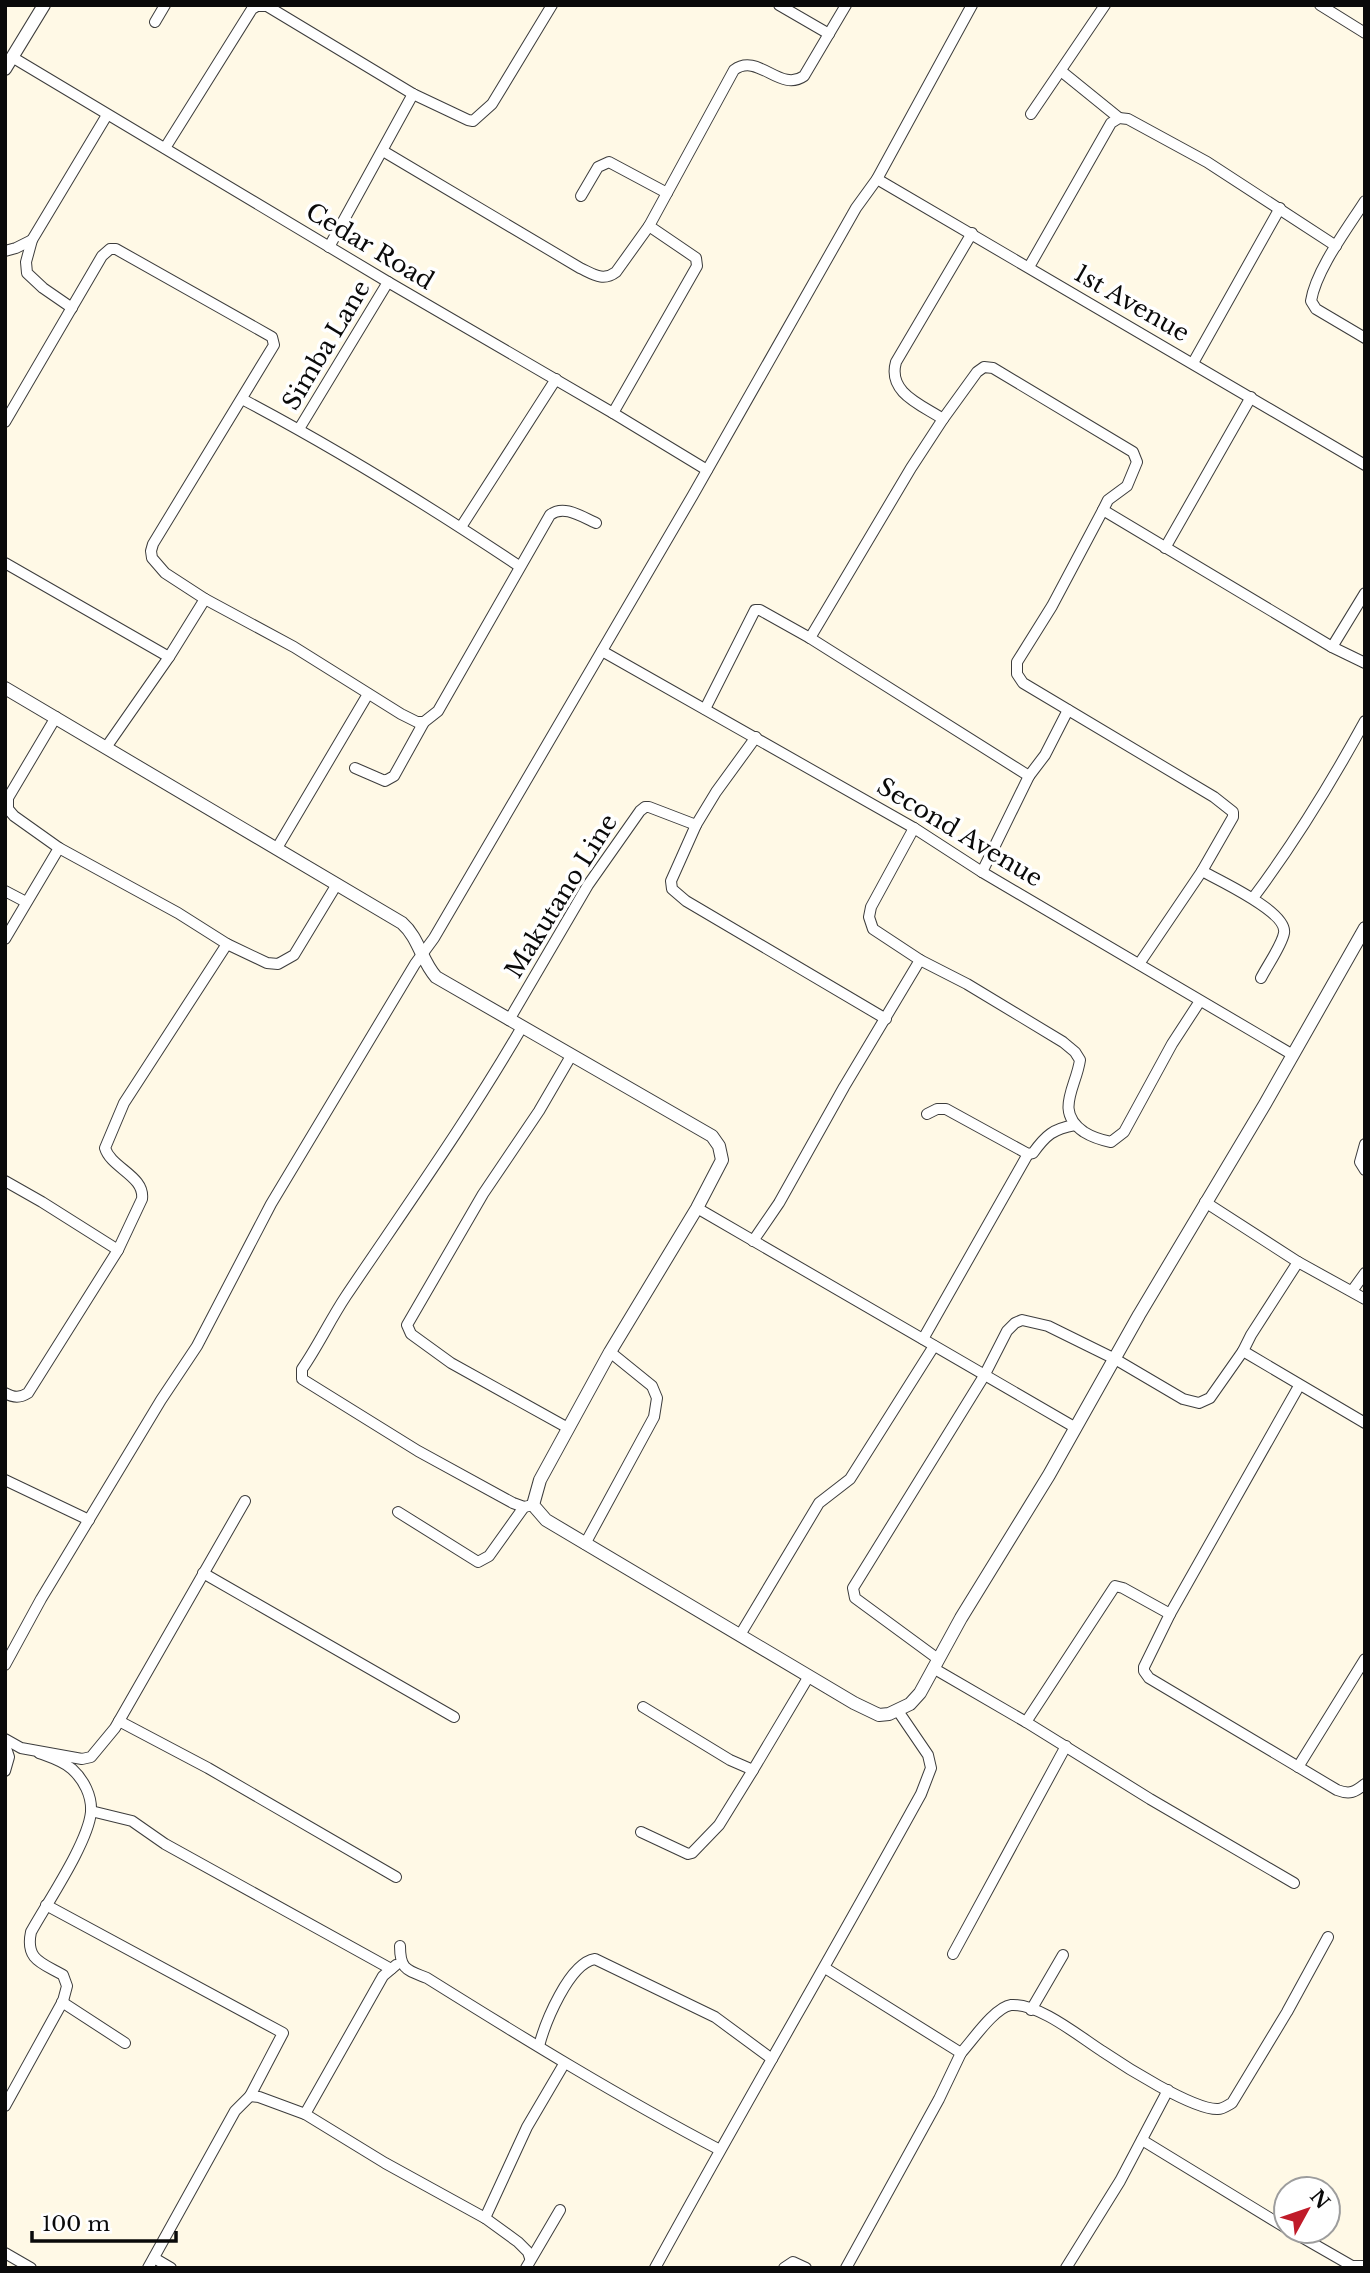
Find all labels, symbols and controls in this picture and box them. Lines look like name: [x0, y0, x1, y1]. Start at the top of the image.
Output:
street label: Cedar Road: [301, 196, 439, 296]
street label: 1st Avenue: [1069, 258, 1195, 348]
street label: Simba Lane: [276, 275, 376, 415]
street label: Second Avenue: [872, 771, 1048, 893]
street label: Makutano Line: [499, 809, 623, 983]
north arrow: [1272, 2175, 1342, 2245]
text: N: [1305, 2185, 1334, 2214]
scale bar: [32, 2200, 175, 2244]
text: 100 m: [42, 2211, 110, 2237]

